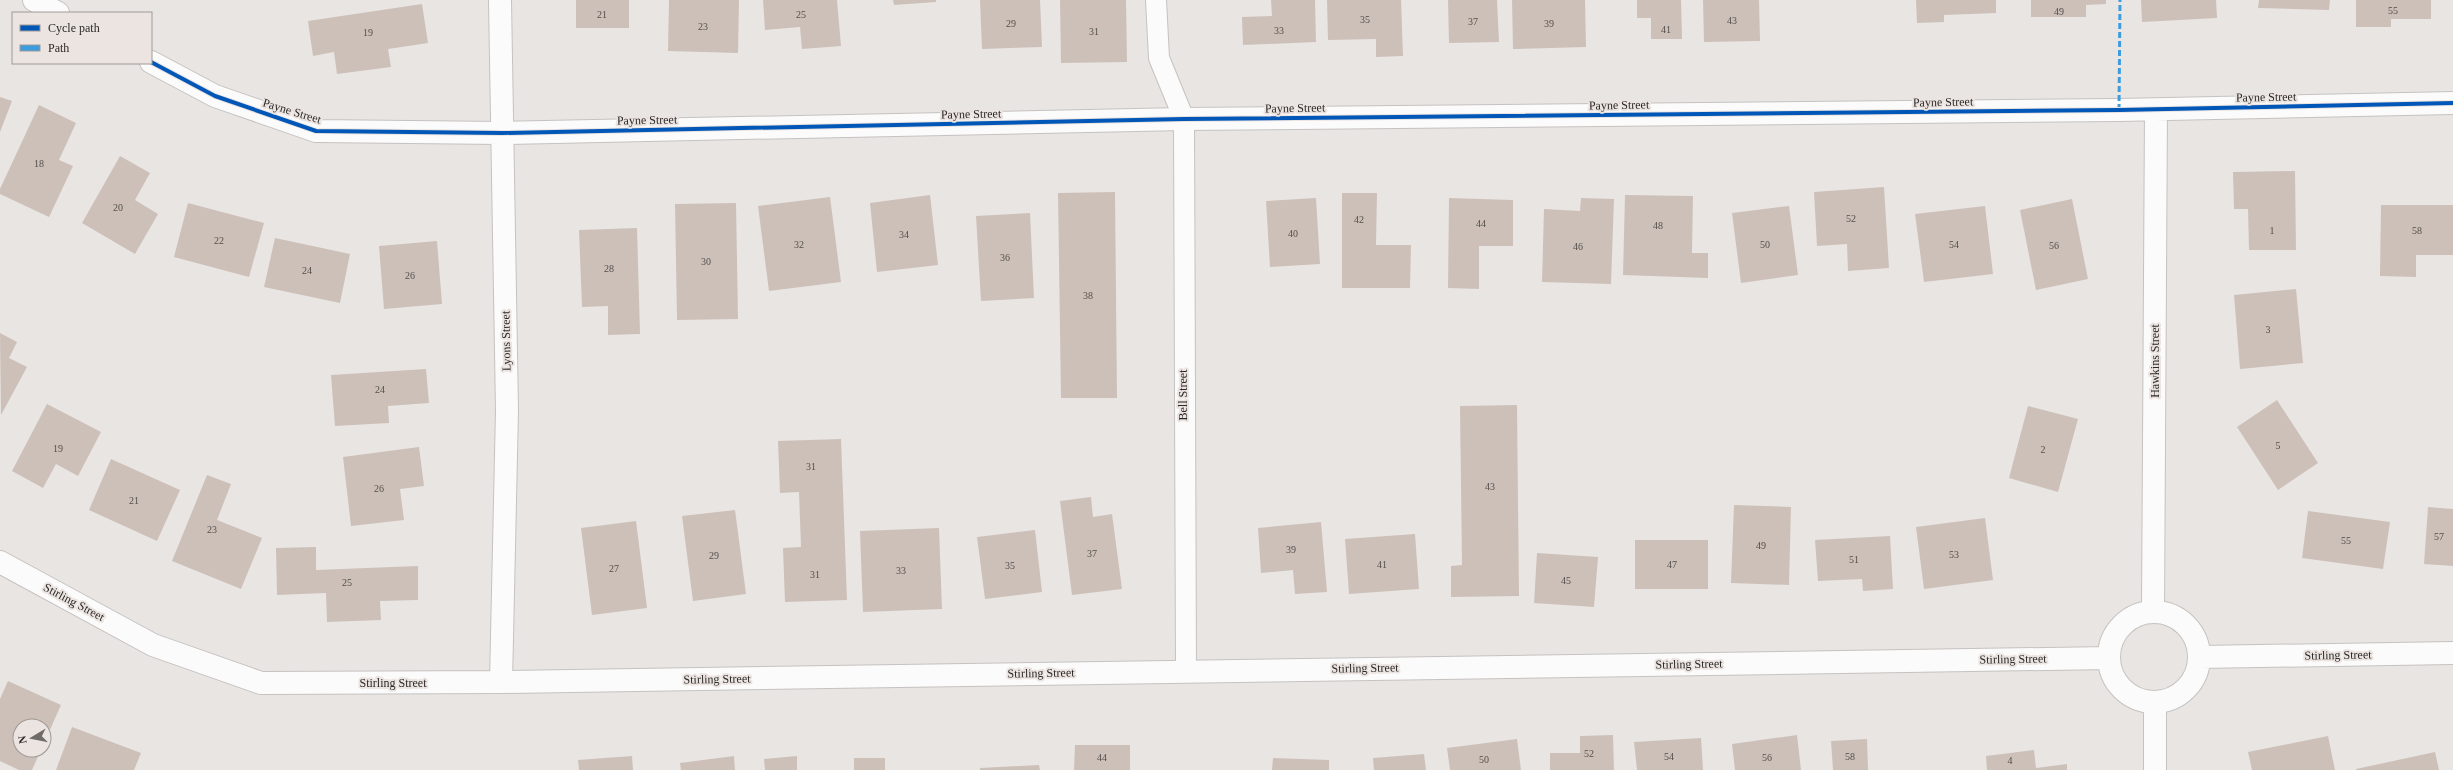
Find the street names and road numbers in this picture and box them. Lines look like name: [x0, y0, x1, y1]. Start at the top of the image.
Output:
street label: Payne Street: [2236, 89, 2297, 105]
street label: Payne Street: [1913, 94, 1974, 110]
street label: Payne Street: [261, 95, 324, 127]
street label: Payne Street: [1589, 97, 1650, 113]
street label: Payne Street: [1265, 100, 1326, 116]
street label: Payne Street: [941, 106, 1002, 122]
street label: Payne Street: [617, 112, 678, 128]
street label: Lyons Street: [498, 310, 514, 371]
street label: Hawkins Street: [2148, 324, 2162, 398]
street label: Bell Street: [1176, 369, 1190, 421]
street label: Stirling Street: [41, 580, 107, 624]
street label: Stirling Street: [2304, 647, 2372, 663]
street label: Stirling Street: [1979, 651, 2047, 667]
street label: Stirling Street: [1655, 656, 1723, 672]
street label: Stirling Street: [1331, 660, 1399, 676]
street label: Stirling Street: [1007, 665, 1075, 681]
street label: Stirling Street: [683, 671, 751, 687]
street label: Stirling Street: [360, 676, 427, 690]

